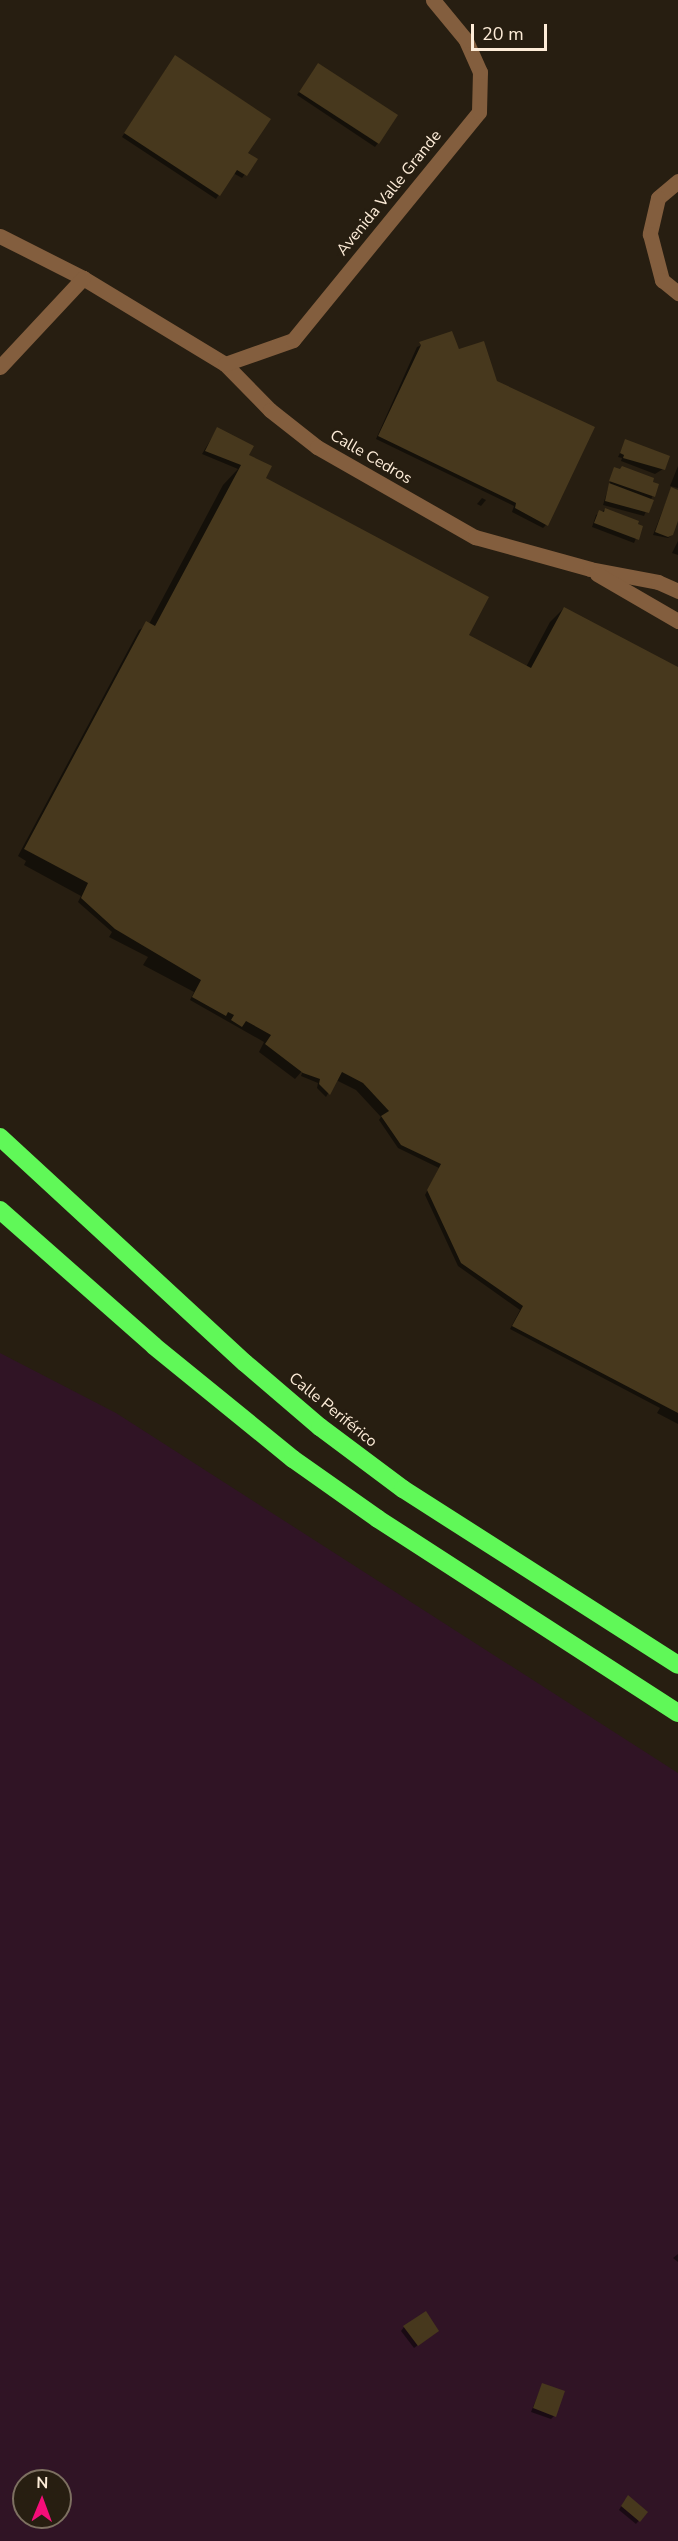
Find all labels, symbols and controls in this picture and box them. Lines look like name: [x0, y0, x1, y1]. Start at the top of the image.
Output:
scale bar: [474, 12, 550, 50]
text: 20 m: [482, 22, 524, 46]
street label: Avenida Valle Grande: [332, 126, 446, 260]
street label: Calle Cedros: [327, 426, 415, 488]
street label: Calle Periférico: [285, 1369, 381, 1451]
north arrow: [12, 2469, 72, 2529]
text: N: [36, 2472, 48, 2494]

